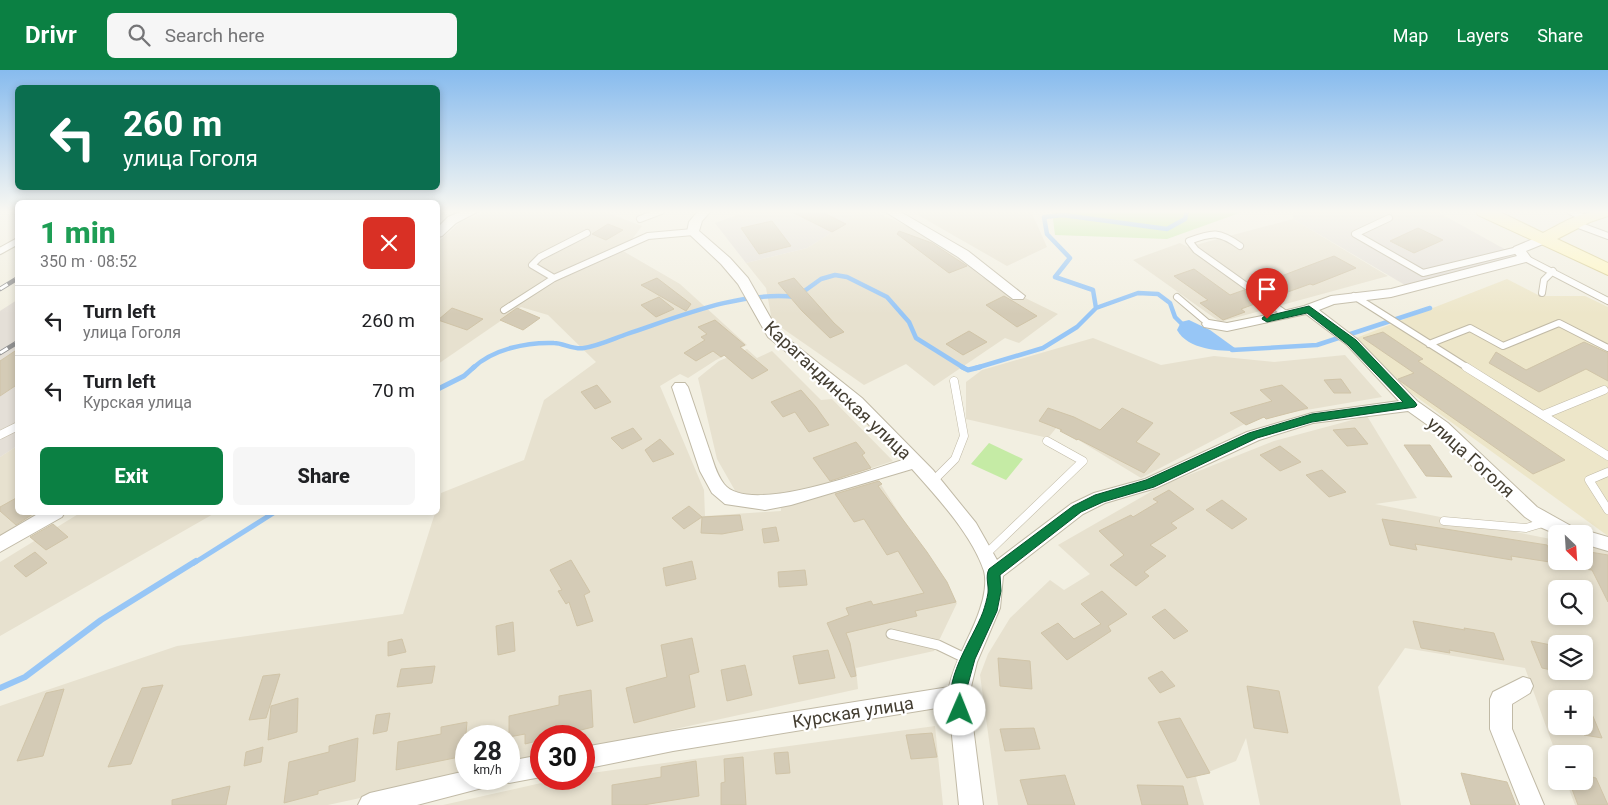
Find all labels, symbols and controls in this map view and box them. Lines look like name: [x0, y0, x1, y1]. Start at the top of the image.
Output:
search box: [107, 13, 457, 58]
text: Drivr: [25, 21, 77, 49]
icon: search: [125, 21, 153, 49]
text: Search here: [165, 24, 265, 47]
text: Map: [1393, 25, 1428, 46]
text: Layers: [1456, 25, 1509, 46]
text: Share: [1537, 25, 1583, 46]
text: 260 m: [123, 104, 222, 145]
icon: left: [40, 105, 105, 170]
text: улица Гоголя: [123, 146, 258, 171]
text: 1 min: [40, 215, 116, 250]
button: close: [363, 217, 415, 269]
text: 350 m · 08:52: [40, 252, 137, 271]
pin: [1246, 268, 1288, 319]
icon: arrive: [1253, 275, 1281, 303]
text: Turn left: [83, 300, 156, 323]
icon: left: [40, 307, 68, 335]
text: 260 m: [362, 309, 415, 332]
street label: Карагандинская улица: [760, 316, 916, 464]
text: улица Гоголя: [83, 323, 181, 342]
text: Turn left: [83, 370, 156, 393]
icon: left: [40, 377, 68, 405]
text: 70 m: [372, 379, 415, 402]
text: Курская улица: [83, 393, 192, 412]
street label: улица Гоголя: [1423, 412, 1519, 502]
button: Exit: [40, 447, 223, 505]
button: Share: [233, 447, 415, 505]
north arrow: [1548, 525, 1592, 570]
map controls: [1548, 525, 1593, 790]
button: search: [1548, 580, 1593, 625]
button: layers: [1548, 635, 1593, 680]
position arrow: [933, 683, 985, 735]
button: +: [1548, 690, 1593, 735]
street label: Курская улица: [791, 692, 915, 732]
speed limit sign: 30: [530, 725, 595, 790]
text: 28: [473, 737, 502, 766]
button: −: [1548, 745, 1593, 790]
text: km/h: [473, 763, 502, 777]

